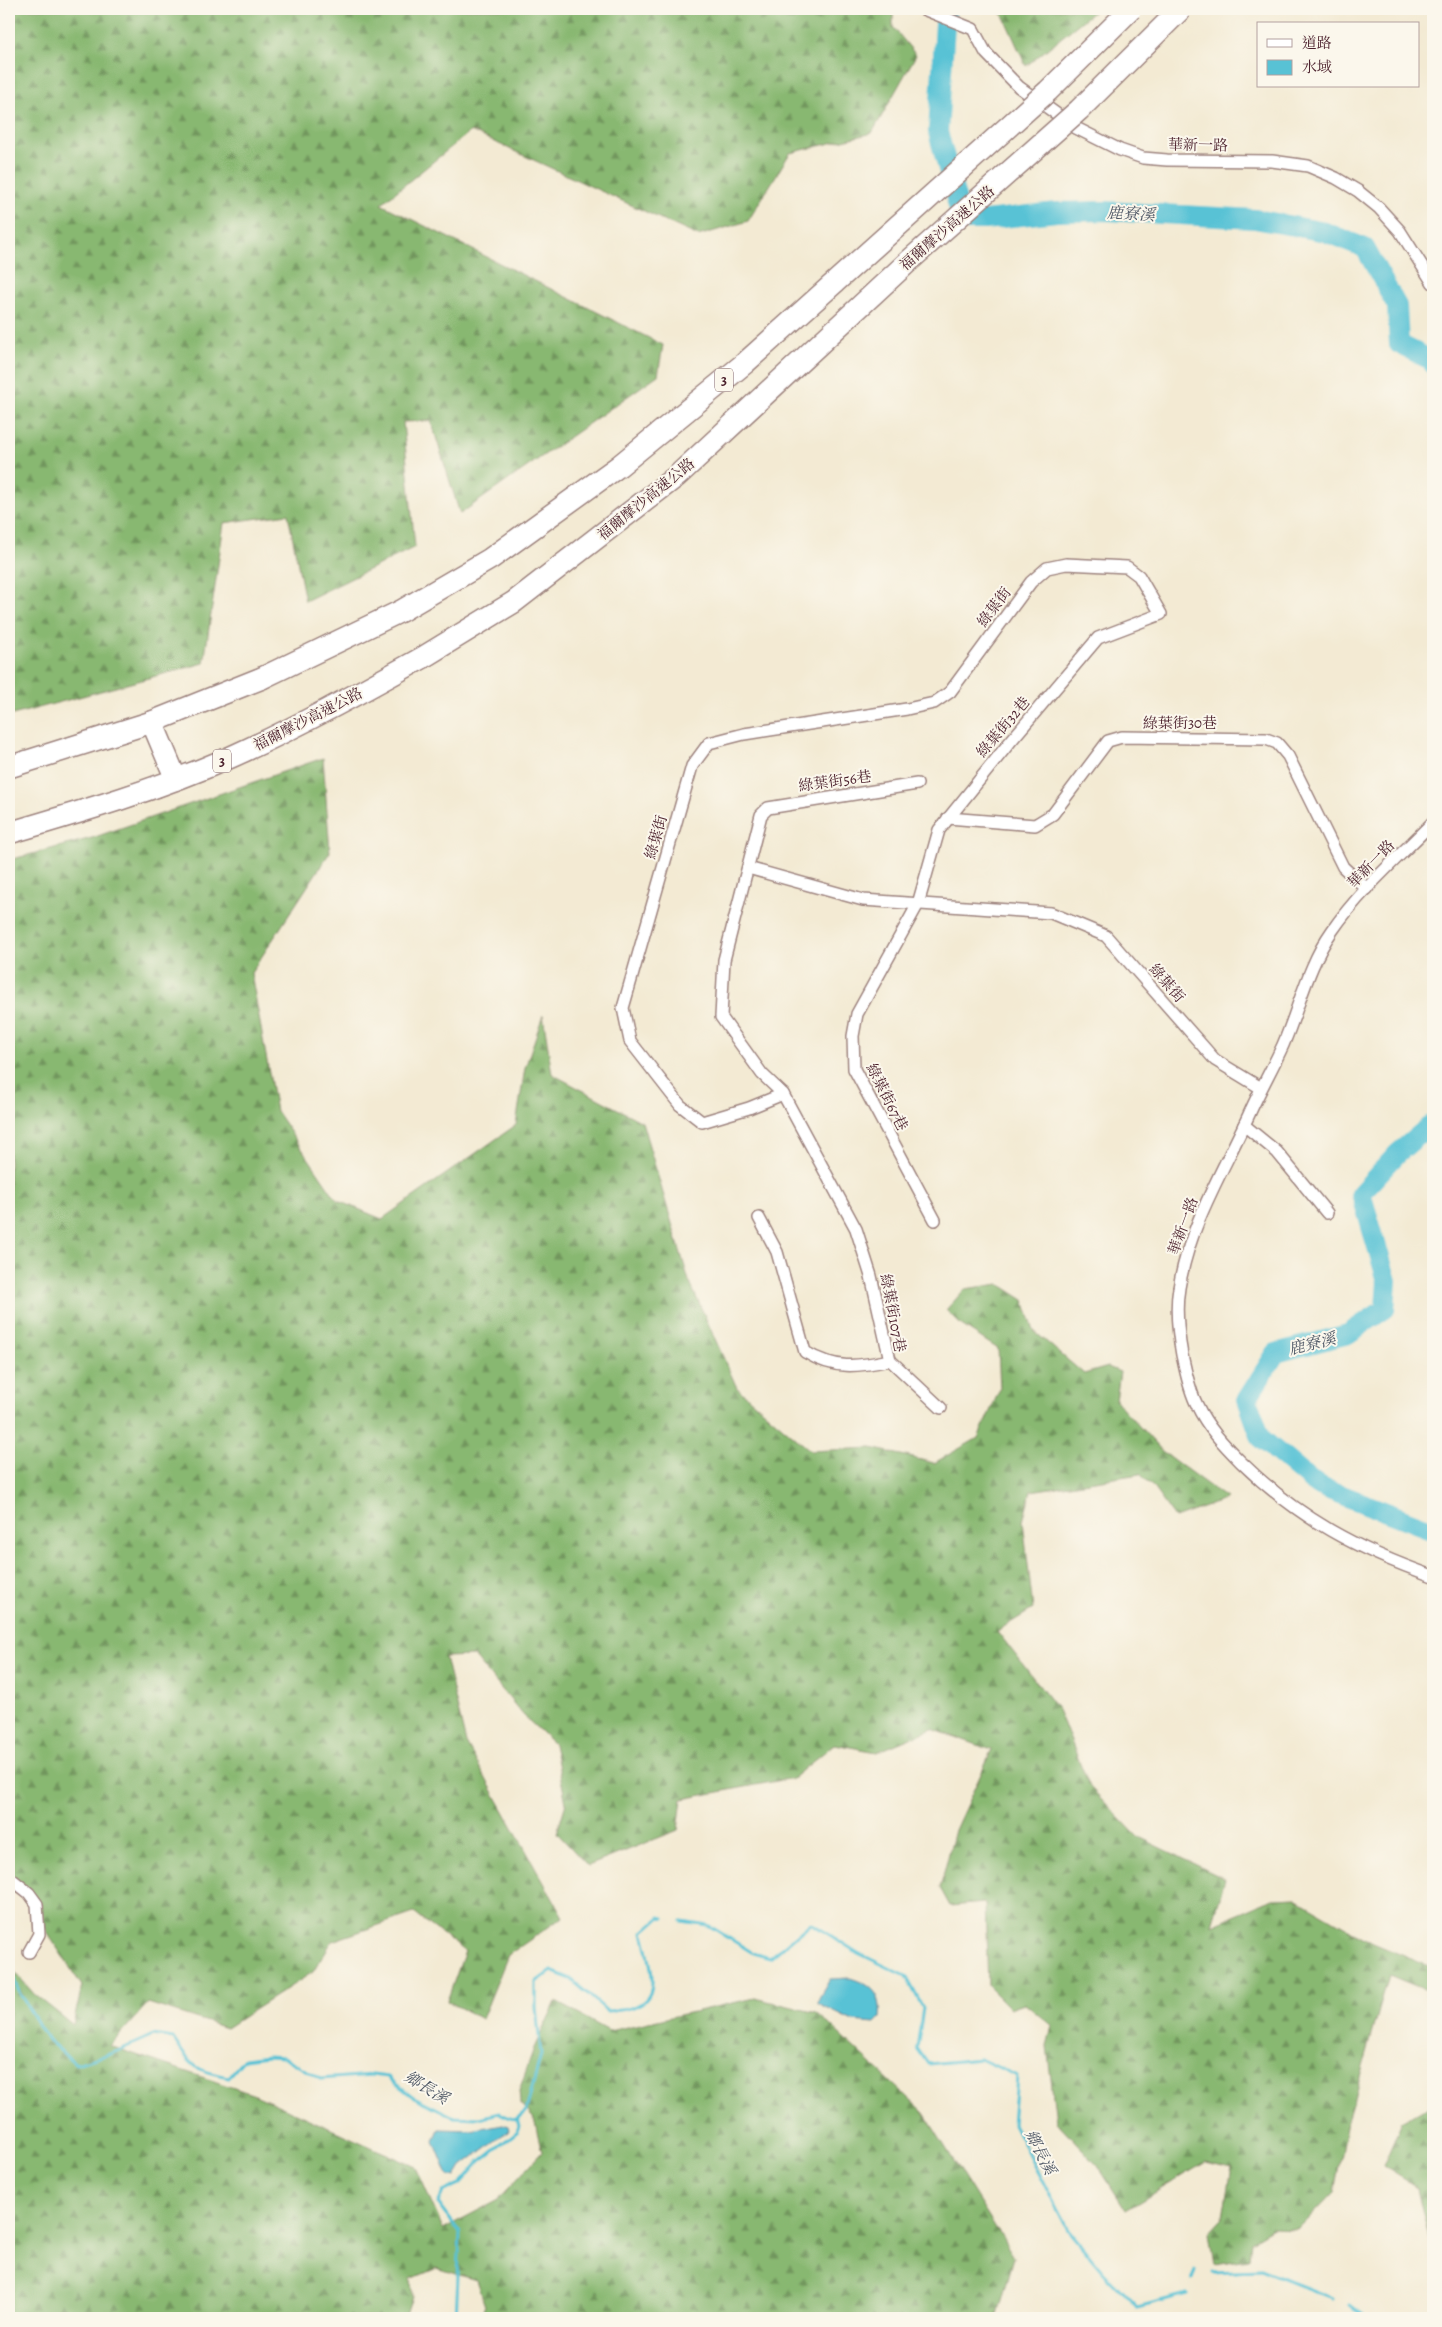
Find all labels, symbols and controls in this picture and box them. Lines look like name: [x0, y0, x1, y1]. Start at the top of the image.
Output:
legend: [1257, 22, 1420, 88]
text: 道路: [1302, 33, 1332, 53]
text: 水域: [1302, 57, 1332, 77]
street label: 華新一路: [1168, 134, 1228, 156]
street label: 福爾摩沙高速公路: [895, 181, 999, 275]
water label: 鹿寮溪: [1106, 202, 1157, 226]
road number: 3: [715, 368, 733, 392]
street label: 福爾摩沙高速公路: [593, 453, 699, 545]
street label: 綠葉街: [972, 583, 1016, 631]
street label: 福爾摩沙高速公路: [250, 683, 366, 755]
street label: 綠葉街32巷: [972, 692, 1034, 762]
street label: 綠葉街30巷: [1143, 713, 1217, 733]
road number: 3: [213, 749, 231, 772]
street label: 綠葉街56巷: [797, 766, 873, 796]
street label: 綠葉街: [640, 813, 672, 861]
street label: 華新一路: [1343, 835, 1399, 893]
street label: 綠葉街: [1145, 959, 1189, 1007]
street label: 綠葉街67巷: [861, 1060, 913, 1134]
street label: 華新一路: [1163, 1194, 1203, 1258]
street label: 綠葉街107巷: [876, 1272, 910, 1354]
water label: 鹿寮溪: [1286, 1327, 1340, 1360]
water label: 鄉長溪: [400, 2066, 454, 2111]
water label: 鄉長溪: [1019, 2126, 1062, 2181]

